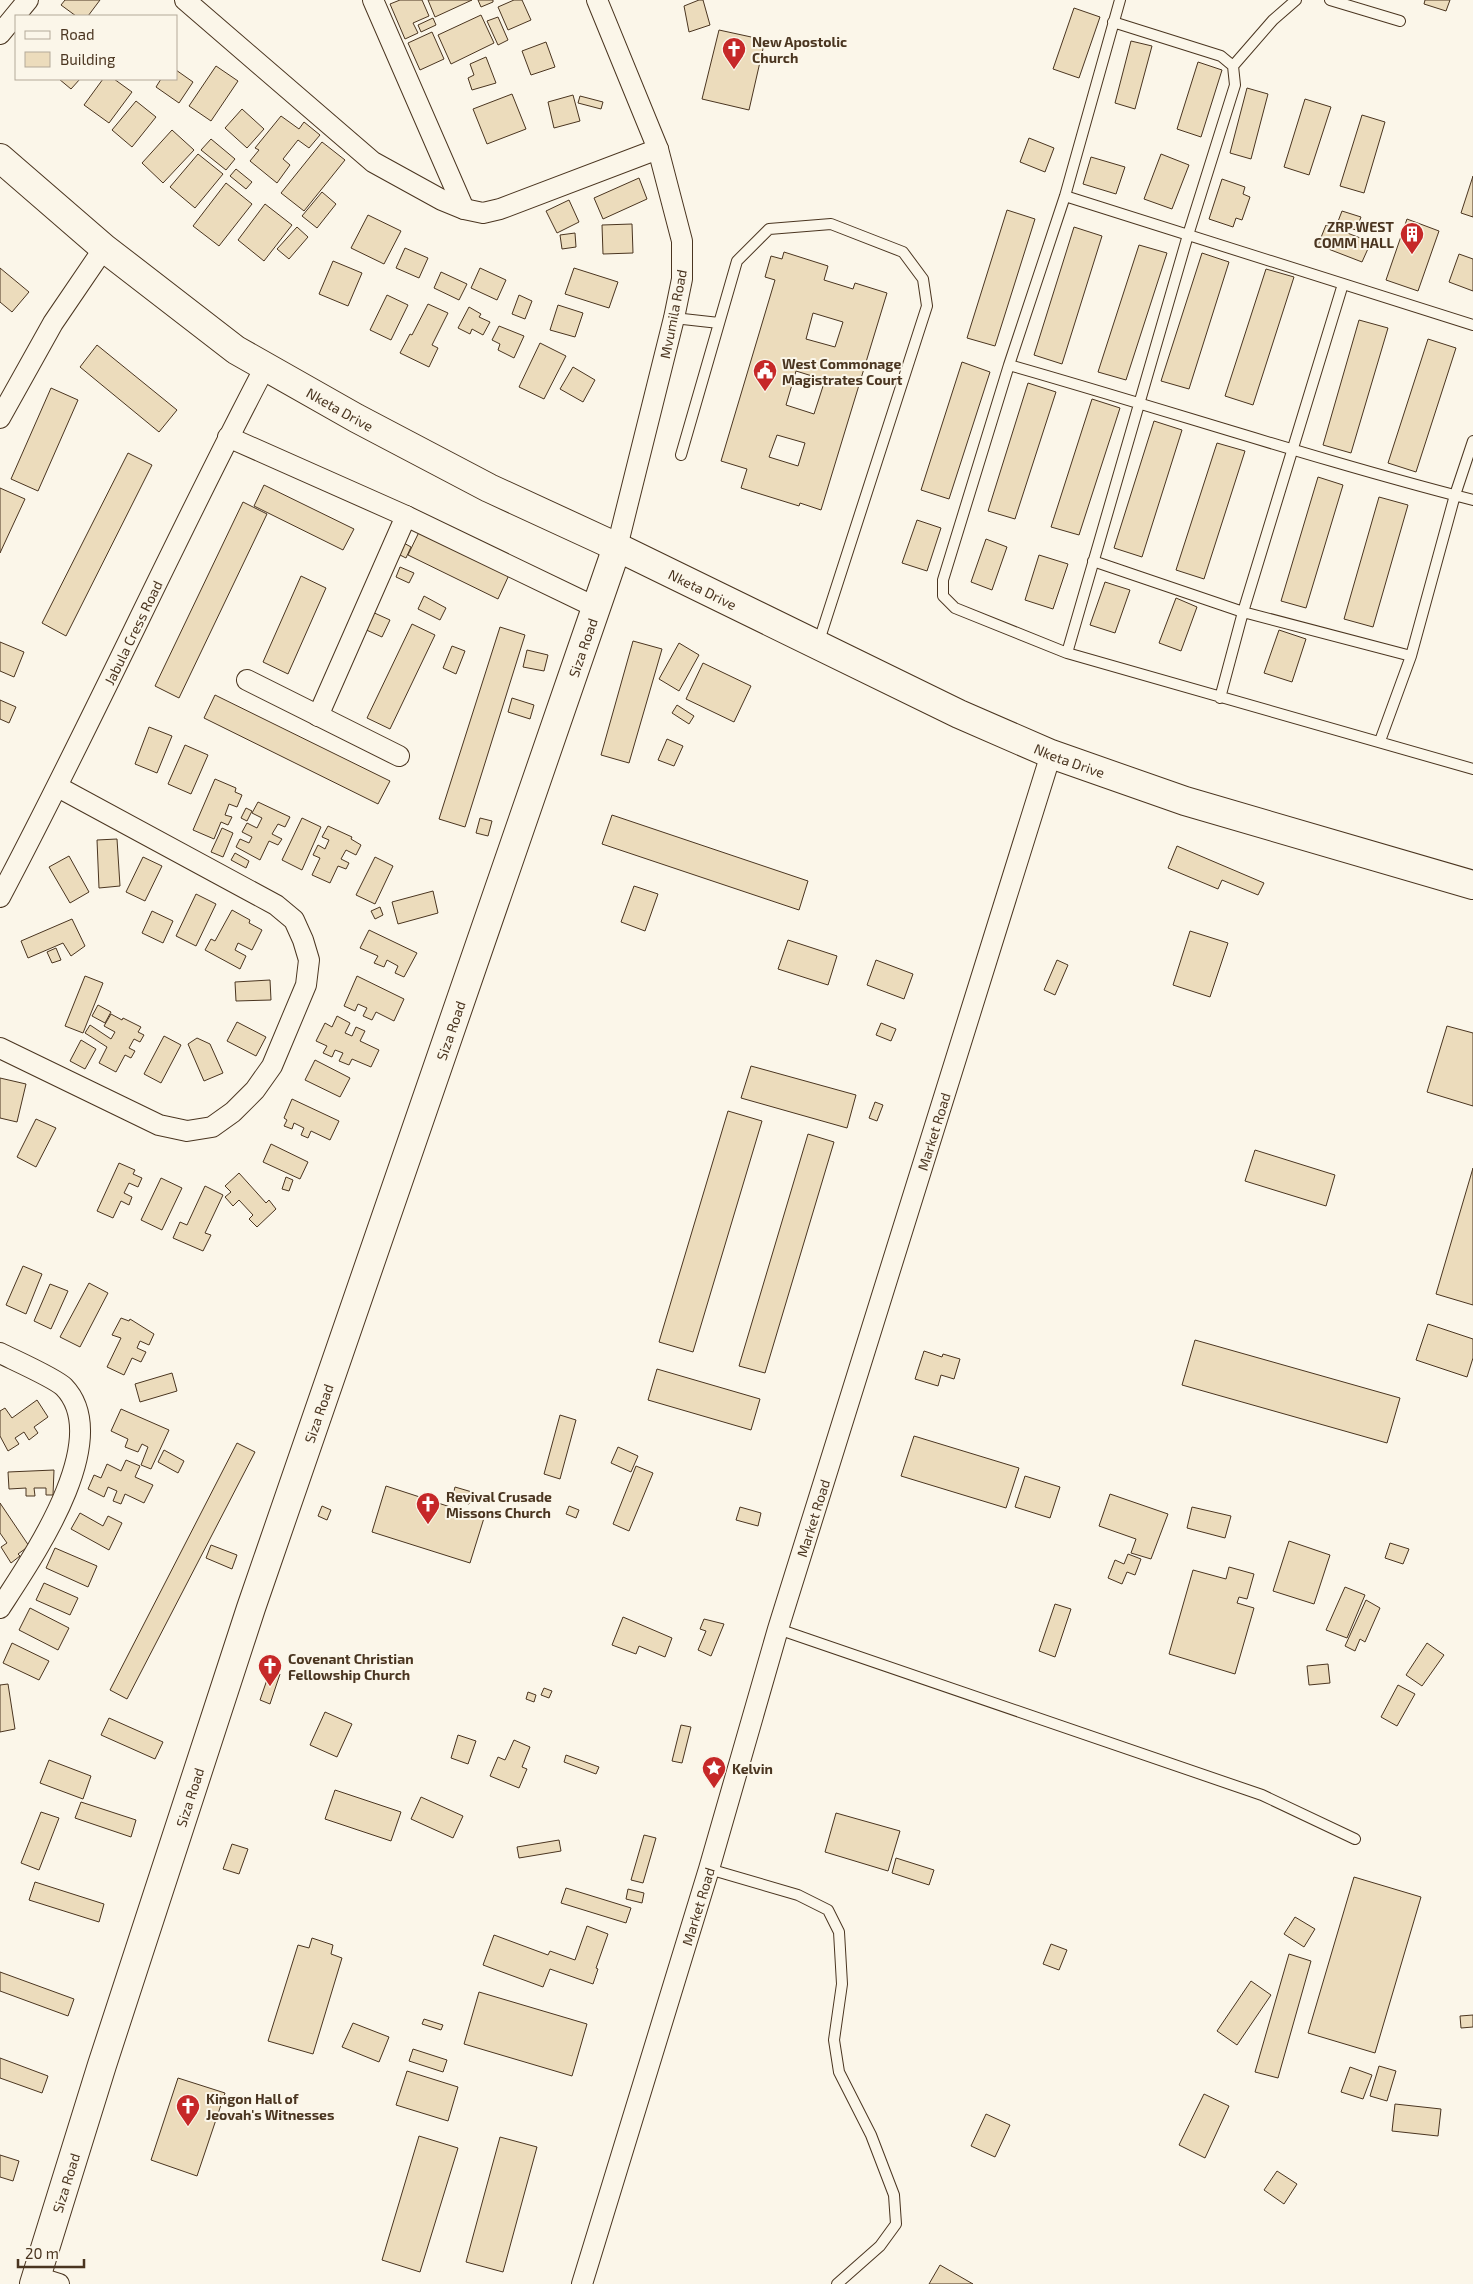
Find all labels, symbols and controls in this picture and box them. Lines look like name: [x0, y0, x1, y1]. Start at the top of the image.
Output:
legend: [15, 15, 178, 80]
text: Road: [60, 25, 95, 43]
place label: New Apostolic Church: [752, 33, 847, 66]
church icon: New Apostolic Church: [721, 36, 747, 70]
text: Building: [60, 50, 116, 68]
place label: ZRP WEST COMM HALL: [1314, 218, 1395, 251]
building icon: ZRP WEST COMM HALL: [1399, 221, 1425, 255]
street label: Mvumila Road: [656, 268, 690, 360]
place label: West Commonage Magistrates Court: [782, 355, 903, 388]
public building icon: West Commonage Magistrates Court: [752, 358, 778, 392]
street label: Nketa Drive: [304, 383, 376, 434]
street label: Nketa Drive: [666, 565, 740, 613]
street label: Jabula Cress Road: [100, 577, 165, 687]
street label: Siza Road: [564, 616, 600, 679]
street label: Nketa Drive: [1032, 739, 1107, 781]
street label: Siza Road: [432, 999, 468, 1062]
street label: Market Road: [913, 1090, 953, 1172]
street label: Siza Road: [300, 1381, 336, 1445]
street label: Market Road: [792, 1477, 833, 1559]
place label: Revival Crusade Missons Church: [446, 1488, 552, 1521]
church icon: Revival Crusade Missons Church: [415, 1491, 441, 1525]
place label: Covenant Christian Fellowship Church: [288, 1650, 414, 1683]
church icon: Covenant Christian Fellowship Church: [257, 1653, 283, 1687]
place icon: Kelvin: [701, 1755, 727, 1789]
place label: Kelvin: [732, 1760, 773, 1777]
street label: Siza Road: [172, 1765, 207, 1829]
street label: Market Road: [678, 1865, 718, 1947]
place label: Kingon Hall of Jeovah's Witnesses: [206, 2090, 334, 2123]
church icon: Kingon Hall of Jeovah's Witnesses: [175, 2093, 201, 2127]
street label: Siza Road: [48, 2151, 83, 2215]
scale bar: [18, 2236, 84, 2268]
text: 20 m: [25, 2244, 59, 2262]

